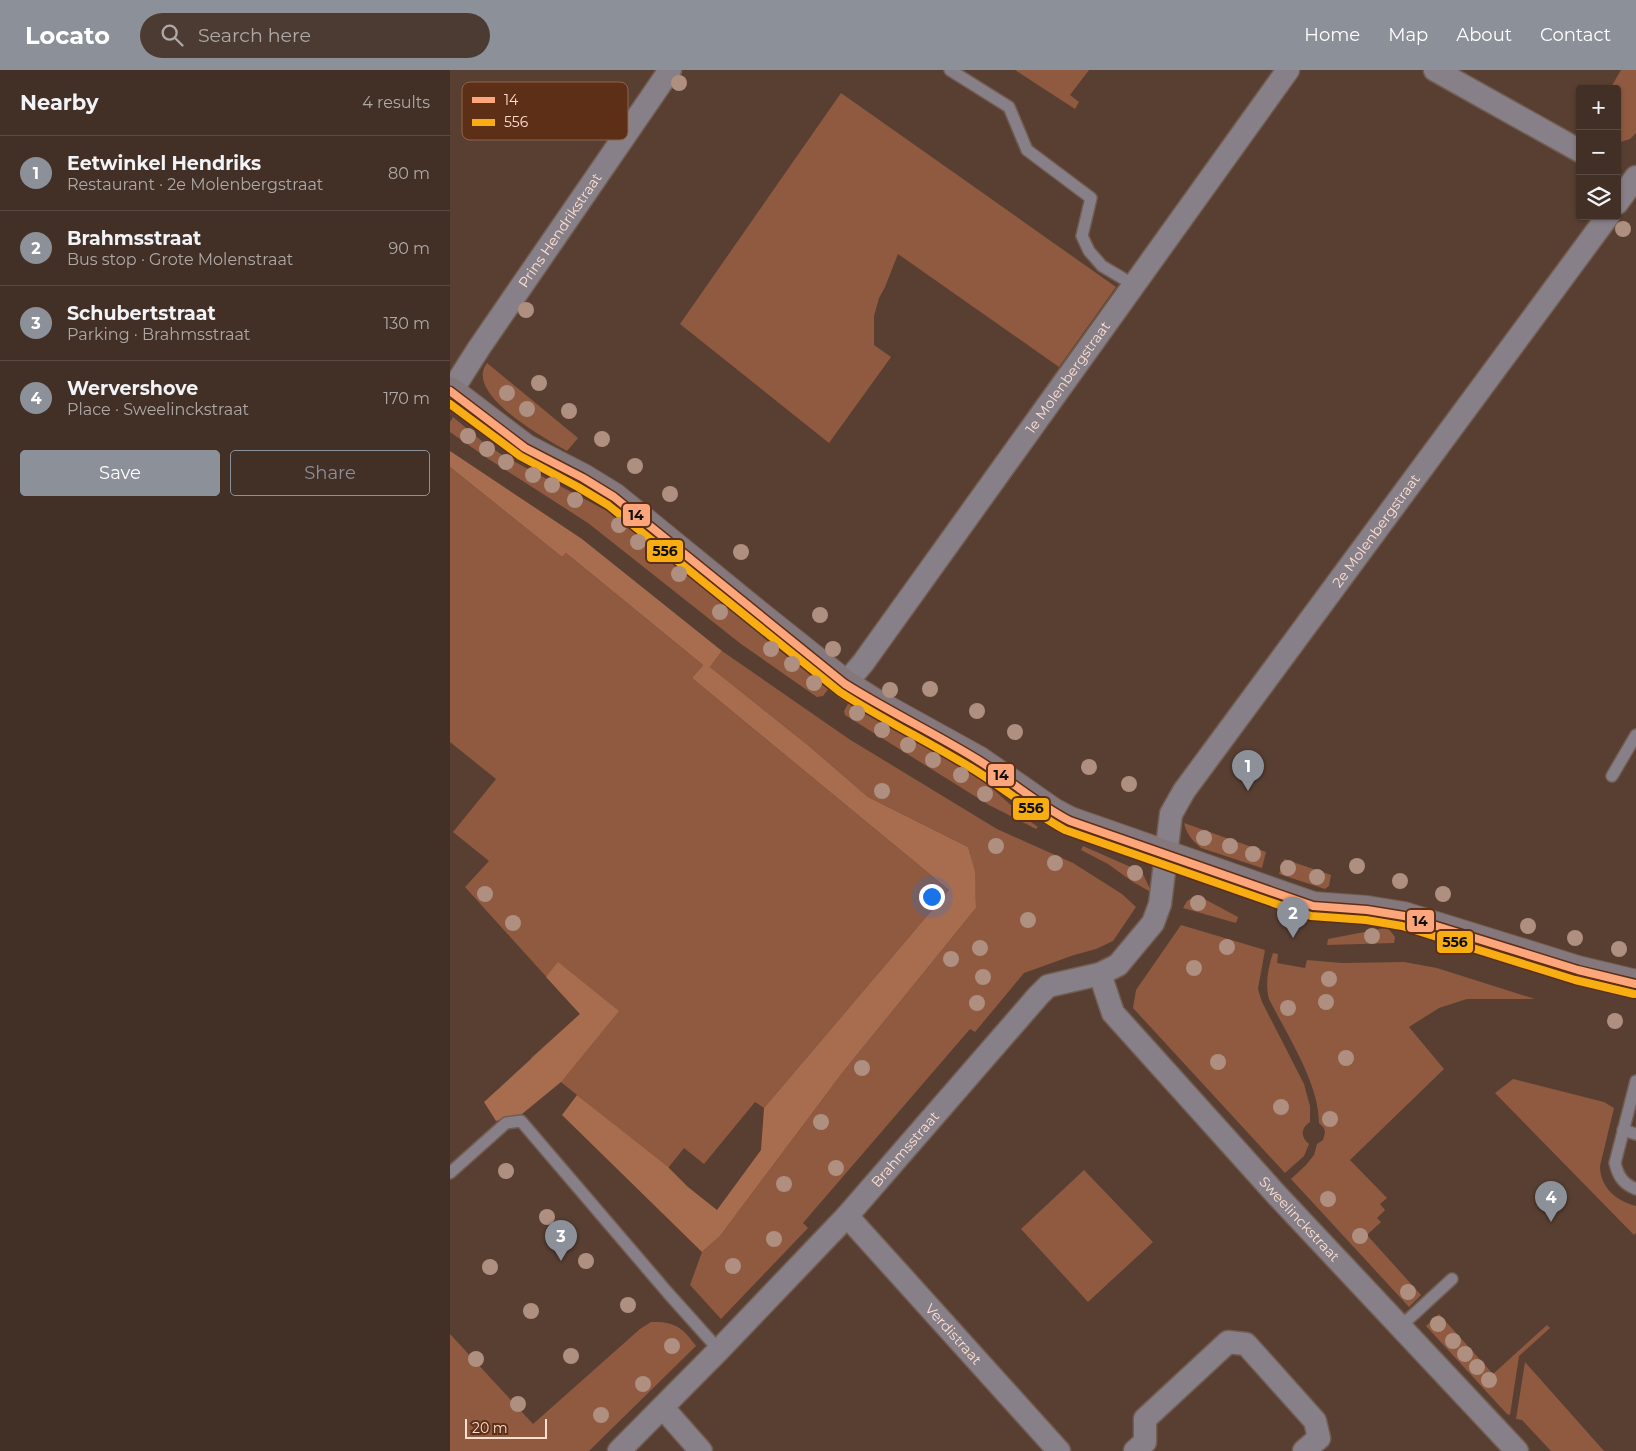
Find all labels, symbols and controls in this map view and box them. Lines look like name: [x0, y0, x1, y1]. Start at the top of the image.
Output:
search box: [140, 13, 490, 58]
text: Locato: [25, 21, 110, 50]
icon: search: [158, 21, 186, 49]
text: Search here: [198, 24, 311, 47]
text: Home: [1304, 24, 1360, 46]
text: Map: [1388, 24, 1428, 46]
text: About: [1456, 24, 1512, 46]
text: Contact: [1540, 24, 1611, 46]
legend: [462, 82, 628, 140]
map controls: [1576, 85, 1621, 220]
button: +: [1576, 85, 1621, 130]
text: Nearby: [20, 90, 99, 115]
text: 14: [504, 91, 519, 109]
text: 4 results: [362, 93, 430, 112]
text: 556: [504, 113, 529, 131]
button: −: [1576, 130, 1621, 175]
text: Eetwinkel Hendriks: [67, 152, 261, 175]
text: 1: [33, 164, 39, 183]
text: 80 m: [388, 164, 430, 183]
street label: Prins Hendrikstraat: [514, 169, 606, 291]
text: Restaurant · 2e Molenbergstraat: [67, 175, 323, 194]
button: layers: [1576, 175, 1621, 220]
text: Brahmsstraat: [67, 227, 201, 250]
text: 2: [31, 239, 41, 258]
text: 90 m: [388, 239, 430, 258]
text: Bus stop · Grote Molenstraat: [67, 250, 293, 269]
text: Schubertstraat: [67, 302, 216, 325]
text: 3: [31, 314, 41, 333]
text: 130 m: [383, 314, 430, 333]
street label: 1e Molenbergstraat: [1021, 318, 1114, 437]
text: Parking · Brahmsstraat: [67, 325, 250, 344]
text: Wervershove: [67, 377, 198, 400]
text: 4: [30, 389, 42, 408]
text: 170 m: [383, 389, 430, 408]
text: Place · Sweelinckstraat: [67, 400, 249, 419]
button: Save: [20, 450, 220, 496]
button: Share: [230, 450, 430, 496]
street label: 2e Molenbergstraat: [1328, 470, 1424, 591]
line badge: 14: [622, 503, 651, 527]
text: 14: [628, 506, 644, 524]
line badge: 556: [646, 539, 684, 563]
text: 556: [652, 542, 678, 560]
pin: 1: [1232, 750, 1264, 791]
line badge: 14: [987, 763, 1015, 787]
text: 14: [993, 766, 1009, 784]
line badge: 556: [1012, 797, 1050, 821]
text: 556: [1018, 799, 1044, 817]
your location: [919, 884, 945, 910]
pin: 2: [1277, 897, 1309, 938]
line badge: 14: [1406, 909, 1435, 933]
text: 14: [1412, 912, 1428, 930]
line badge: 556: [1436, 930, 1474, 954]
text: 556: [1442, 933, 1468, 951]
street label: Brahmsstraat: [867, 1107, 943, 1191]
street label: Sweelinckstraat: [1255, 1173, 1344, 1266]
pin: 4: [1535, 1181, 1567, 1222]
pin: 3: [545, 1220, 577, 1261]
street label: Verdistraat: [921, 1300, 986, 1369]
scale bar: [465, 1416, 548, 1439]
text: 20 m: [472, 1419, 508, 1437]

